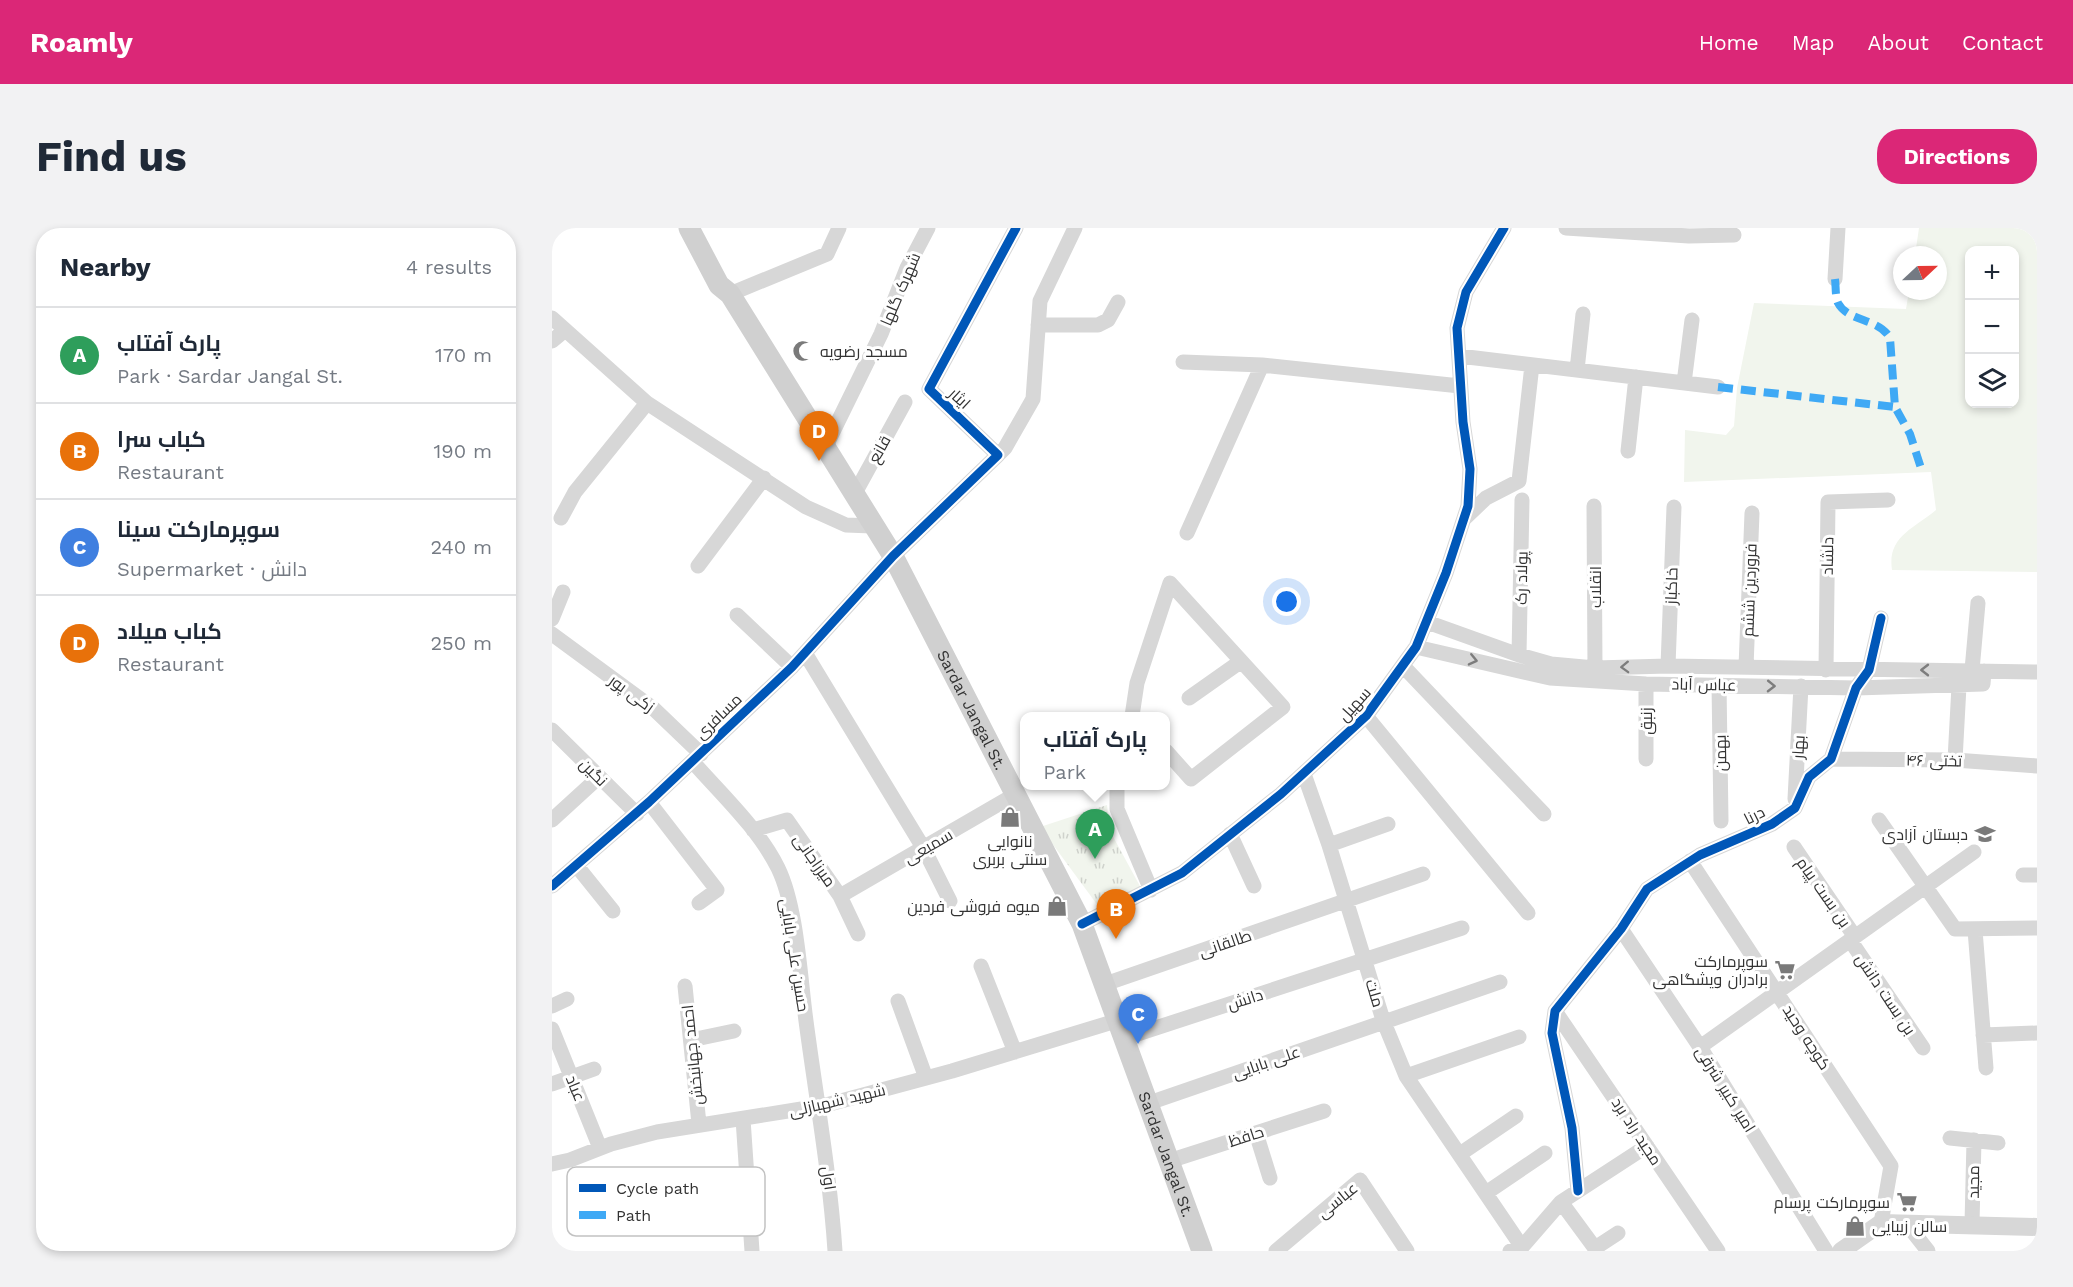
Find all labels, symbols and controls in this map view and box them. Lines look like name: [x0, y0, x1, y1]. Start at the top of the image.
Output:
text: Roamly: [30, 26, 133, 59]
text: Home: [1699, 30, 1759, 55]
text: Map: [1792, 30, 1835, 55]
text: About: [1868, 30, 1929, 55]
text: Contact: [1962, 30, 2043, 55]
button: Directions: [1877, 129, 2037, 184]
text: Find us: [36, 132, 187, 181]
north arrow: [1893, 246, 1947, 300]
map controls: [1965, 246, 2019, 408]
button: +: [1965, 246, 2019, 300]
street label: شهرک گلها: [877, 250, 925, 329]
text: Nearby: [60, 252, 151, 282]
text: 4 results: [406, 255, 492, 279]
button: −: [1965, 300, 2019, 354]
text: پارک آفتاب: [117, 331, 221, 356]
mosque icon: مسجد رضویه: [791, 339, 815, 363]
place label: مسجد رضویه: [820, 342, 908, 361]
text: A: [73, 343, 86, 367]
text: 170 m: [435, 343, 492, 367]
button: layers: [1965, 354, 2019, 408]
text: Park · Sardar Jangal St.: [117, 364, 343, 388]
street label: ایثار: [944, 383, 974, 413]
pin: D: [800, 412, 838, 461]
text: کباب سرا: [117, 427, 206, 452]
street label: قانع: [864, 432, 896, 467]
text: B: [73, 439, 86, 463]
text: 190 m: [434, 439, 492, 463]
text: Restaurant: [117, 460, 224, 484]
text: سوپرمارکت سینا: [117, 517, 280, 542]
text: C: [73, 535, 86, 559]
text: 240 m: [430, 535, 492, 559]
street label: دلشاد: [1818, 537, 1837, 575]
street label: فروردین ششم: [1738, 543, 1763, 637]
street label: پولاد رک: [1512, 550, 1533, 605]
text: Supermarket · دانش: [117, 557, 307, 581]
street label: انقلاب: [1586, 566, 1605, 608]
street label: خاکباز: [1661, 567, 1682, 606]
your location: [1272, 587, 1301, 616]
text: کباب میلاد: [117, 619, 222, 644]
text: D: [72, 631, 87, 655]
text: 250 m: [430, 631, 492, 655]
street label: Sardar Jangal St.: [933, 647, 1010, 773]
text: Restaurant: [117, 652, 224, 676]
one-way arrow: [1468, 652, 1478, 665]
one-way arrow: [1621, 661, 1630, 673]
one-way arrow: [1921, 664, 1930, 676]
street label: زکی پور: [603, 670, 658, 718]
street label: عباس آباد: [1671, 674, 1737, 696]
one-way arrow: [1766, 679, 1775, 692]
street label: سهیل: [1334, 683, 1375, 726]
street label: مسافری: [691, 690, 746, 744]
street label: زنبق: [1637, 707, 1657, 735]
popup: [1020, 712, 1170, 790]
text: پارک آفتاب: [1043, 727, 1147, 752]
street label: بهمن: [1711, 734, 1731, 772]
street label: بهار: [1788, 735, 1810, 760]
street label: تختی ۴۶: [1906, 751, 1963, 772]
street label: نگین: [575, 754, 612, 791]
text: Park: [1043, 760, 1086, 784]
street label: درنا: [1741, 802, 1768, 829]
shop icon: نانوایی سنتی بربری: [998, 805, 1022, 829]
pin: A: [1076, 810, 1114, 859]
school or university icon: دبستان آزادی: [1973, 822, 1997, 846]
street label: سمیعی: [901, 825, 956, 869]
place label: دبستان آزادی: [1882, 825, 1968, 845]
street label: میرزاجانی: [789, 830, 840, 891]
place label: نانوایی سنتی بربری: [973, 832, 1047, 870]
street label: بن بست پیام: [1791, 854, 1855, 932]
pin: B: [1096, 890, 1136, 939]
shop icon: میوه فروشی فردین: [1045, 894, 1069, 918]
street label: حسین علی بابایی: [775, 897, 813, 1013]
place label: میوه فروشی فردین: [907, 897, 1040, 917]
street label: طالقانی: [1196, 926, 1254, 962]
street label: بن بست دانش: [1851, 950, 1920, 1039]
place label: سوپرمارکت برادران ویشگاهی: [1653, 952, 1768, 990]
supermarket icon: سوپرمارکت برادران ویشگاهی: [1773, 958, 1797, 982]
street label: ملت: [1361, 977, 1388, 1009]
street label: دانش: [1225, 985, 1266, 1015]
pin: C: [1118, 994, 1158, 1044]
street label: کوچه وحید: [1777, 1001, 1835, 1074]
street label: احمد جهانبخش: [678, 1004, 708, 1106]
street label: علی بابایی: [1230, 1042, 1303, 1084]
street label: امیر کبیر شرقی: [1691, 1043, 1760, 1136]
street label: عباد: [562, 1072, 589, 1104]
street label: شهید شهبازلی: [787, 1080, 887, 1122]
street label: Sardar Jangal St.: [1134, 1089, 1198, 1220]
street label: مجید راد برد: [1608, 1094, 1666, 1169]
street label: حافظ: [1226, 1122, 1266, 1151]
street label: اول: [816, 1165, 840, 1191]
street label: مجید: [1964, 1165, 1983, 1199]
legend: [567, 1167, 765, 1236]
street label: عباسی: [1313, 1178, 1362, 1223]
text: Cycle path: [616, 1179, 699, 1198]
supermarket icon: سوپرمارکت پرسام: [1895, 1190, 1919, 1214]
place label: سوپرمارکت پرسام: [1774, 1193, 1890, 1214]
text: Path: [616, 1206, 651, 1225]
shop icon: سالن زیبایی: [1843, 1214, 1867, 1238]
place label: سالن زیبایی: [1872, 1217, 1947, 1237]

